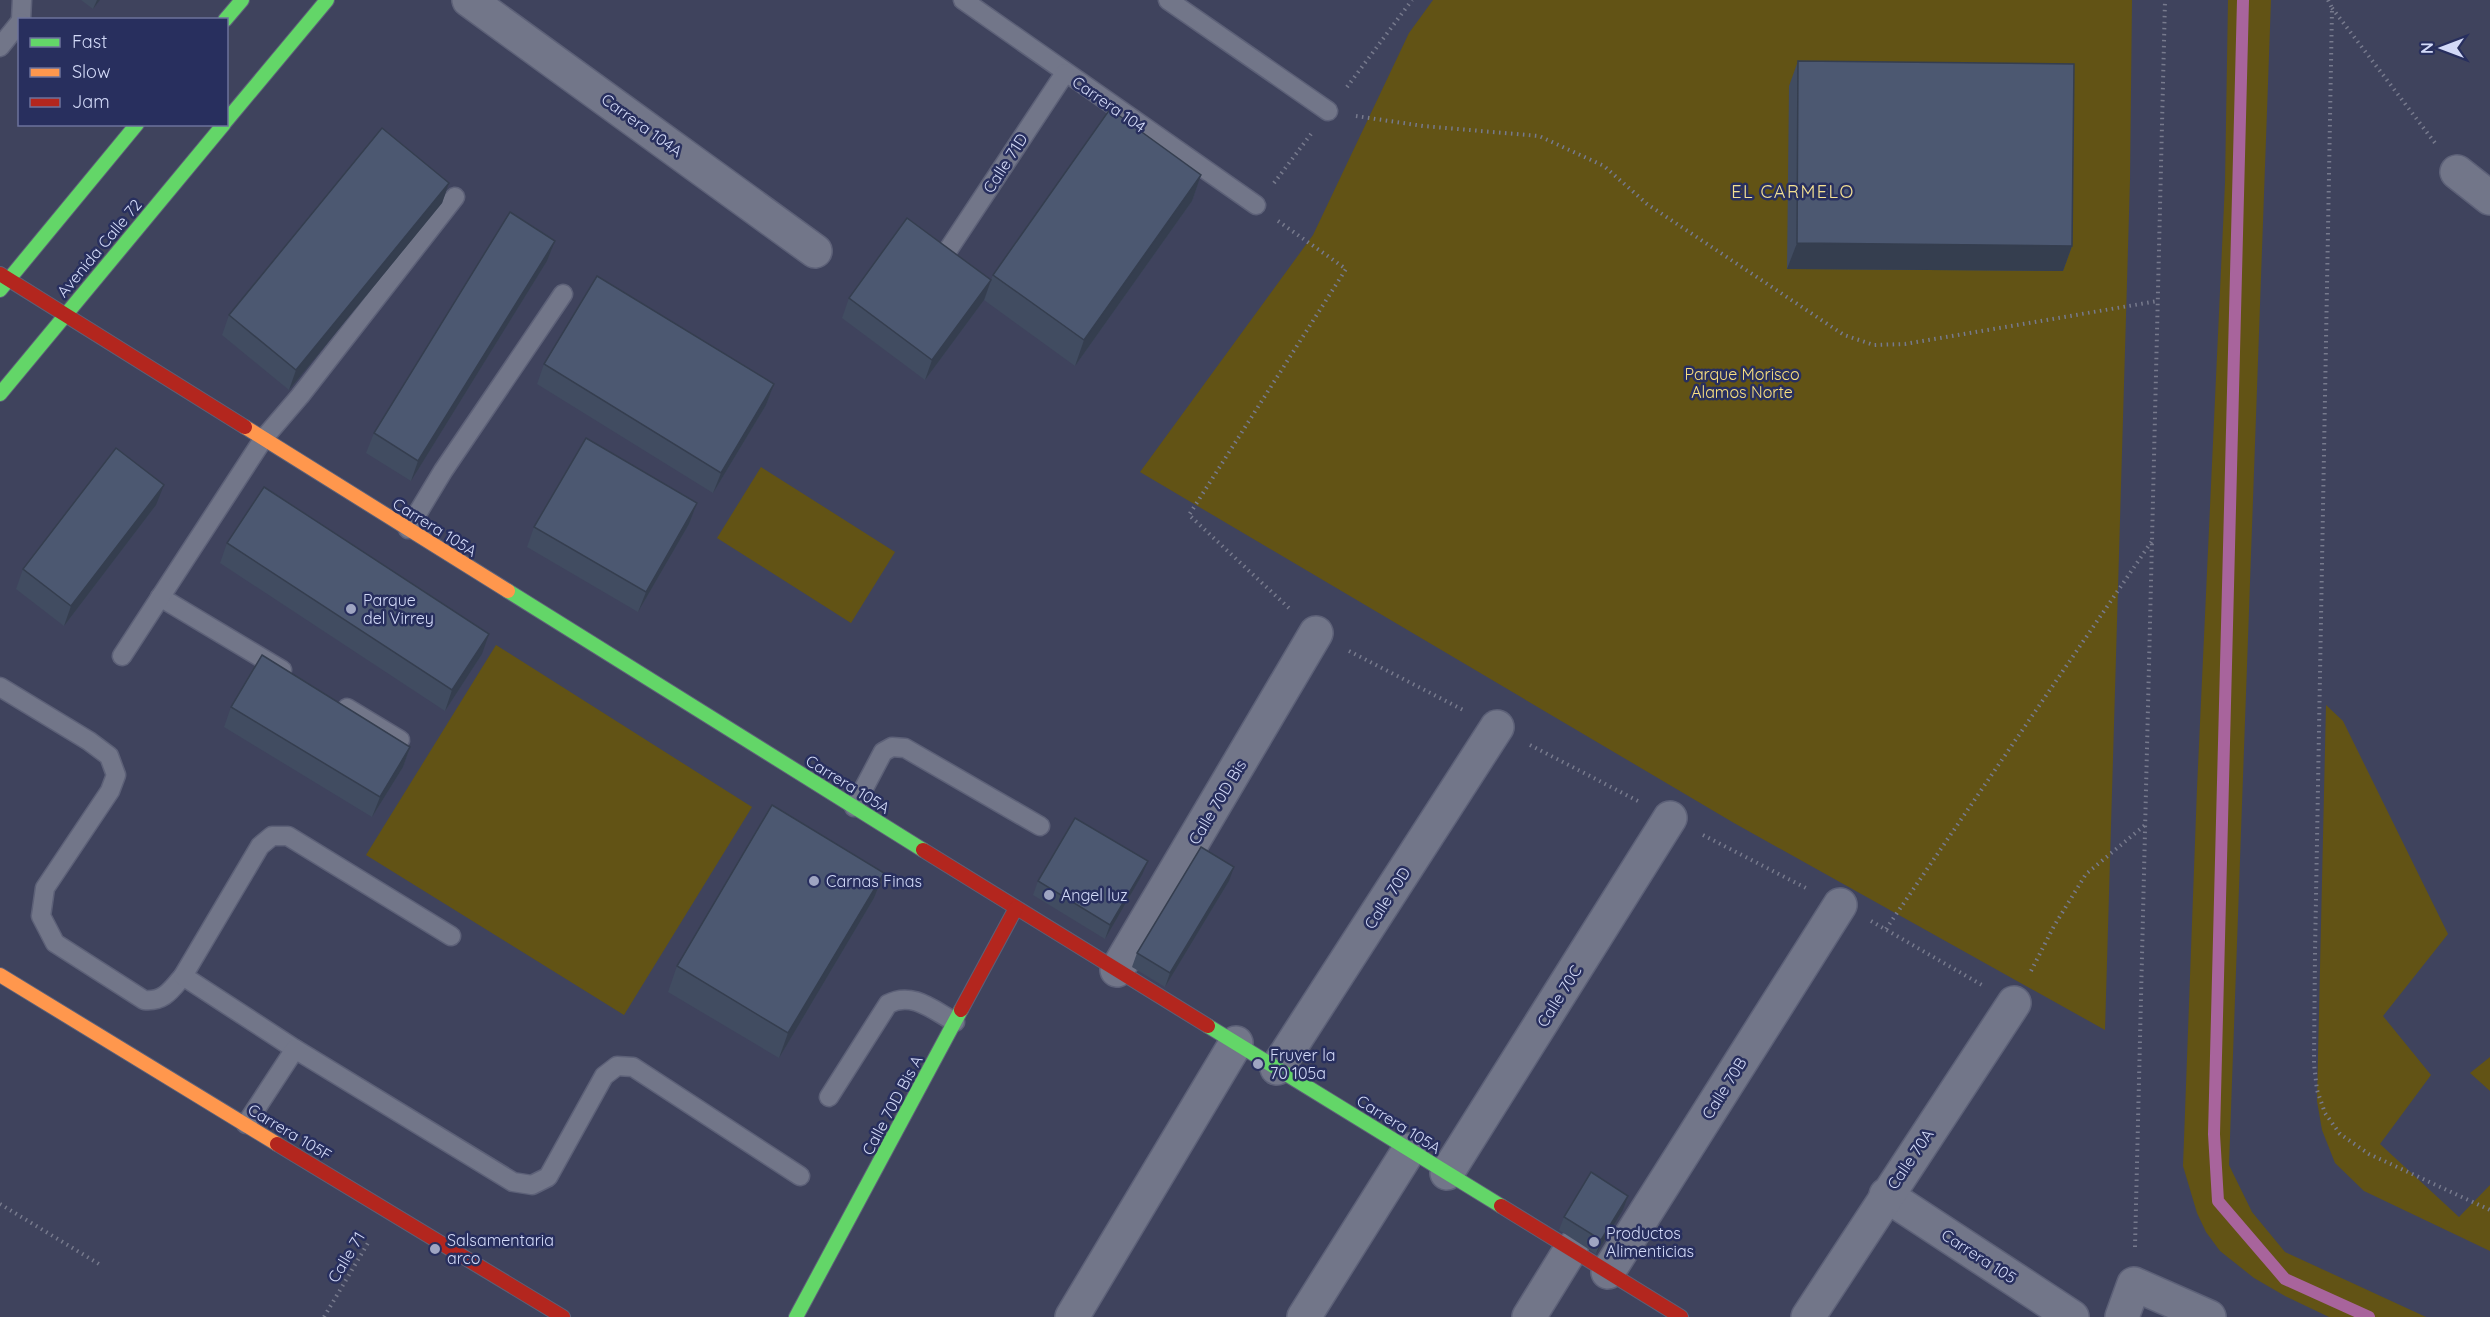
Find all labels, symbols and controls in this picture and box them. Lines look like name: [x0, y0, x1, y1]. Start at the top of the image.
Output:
legend: [18, 18, 228, 126]
north arrow: [2412, 18, 2472, 78]
text: Fast: [72, 30, 107, 53]
text: N: [2417, 42, 2437, 54]
text: Slow: [72, 60, 110, 83]
street label: Carrera 104: [1068, 71, 1150, 137]
street label: Carrera 104A: [598, 89, 686, 161]
text: Jam: [72, 90, 110, 113]
street label: Calle 71D: [978, 129, 1032, 197]
district label: EL CARMELO: [1731, 180, 1855, 203]
street label: Avenida Calle 72: [52, 195, 146, 301]
park label: Parque Morisco Alamos Norte: [1684, 364, 1800, 402]
street label: Carrera 105A: [389, 493, 481, 561]
place label: Parque del Virrey: [363, 590, 434, 628]
marker: Parque del Virrey: [344, 602, 358, 616]
street label: Carrera 105A: [802, 750, 894, 818]
street label: Calle 70D Bis: [1184, 756, 1250, 848]
street label: Calle 70D: [1360, 863, 1414, 933]
place label: Carnas Finas: [826, 871, 922, 891]
marker: Carnas Finas: [807, 874, 821, 888]
place label: Angel luz: [1061, 885, 1128, 905]
marker: Angel luz: [1042, 888, 1056, 902]
street label: Calle 70C: [1532, 961, 1586, 1031]
place label: Fruver la 70 105a: [1270, 1045, 1336, 1083]
street label: Calle 70D Bis A: [857, 1052, 927, 1158]
street label: Calle 70B: [1697, 1053, 1751, 1123]
marker: Fruver la 70 105a: [1251, 1057, 1265, 1071]
street label: Carrera 105A: [1353, 1090, 1445, 1158]
street label: Carrera 105F: [244, 1099, 336, 1165]
street label: Calle 70A: [1882, 1125, 1938, 1193]
place label: Productos Alimenticias: [1606, 1223, 1694, 1261]
street label: Carrera 105: [1938, 1224, 2020, 1288]
street label: Calle 71: [323, 1228, 369, 1286]
place label: Salsamentaria arco: [447, 1230, 554, 1268]
marker: Productos Alimenticias: [1587, 1235, 1601, 1249]
marker: Salsamentaria arco: [428, 1242, 442, 1256]

